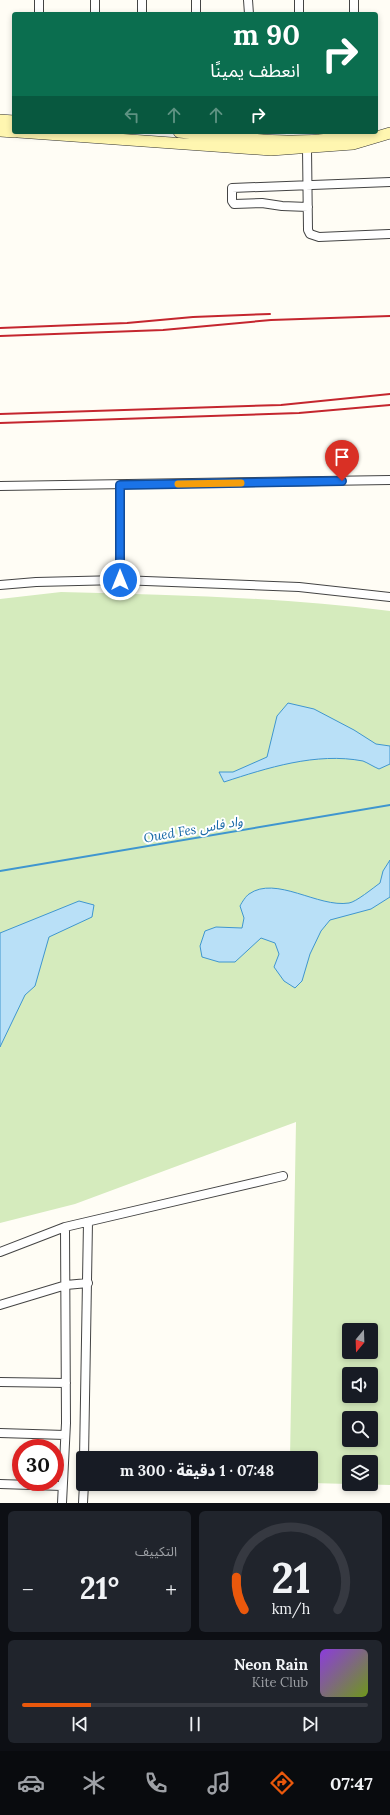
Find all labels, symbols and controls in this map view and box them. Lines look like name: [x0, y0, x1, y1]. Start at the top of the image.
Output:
text: 90 m: [233, 17, 300, 53]
icon: right: [314, 28, 366, 80]
text: انعطف يمينًا: [210, 59, 300, 82]
icon: left: [121, 104, 143, 126]
icon: ahead: [163, 104, 185, 126]
icon: ahead: [205, 104, 227, 126]
icon: right: [247, 104, 269, 126]
pin: [325, 440, 359, 481]
icon: arrive: [331, 446, 353, 468]
position arrow: [99, 559, 141, 601]
water label: Oued Fes واد فاس: [142, 812, 244, 847]
north arrow: [342, 1323, 378, 1359]
map controls: [342, 1323, 378, 1491]
button: sound: [342, 1367, 378, 1403]
button: search: [342, 1411, 378, 1447]
speed limit sign: 30: [12, 1439, 64, 1491]
button: layers: [342, 1455, 378, 1491]
text: 07:48 · 1 دقيقة · 300 m: [120, 1461, 274, 1480]
text: التكييف: [135, 1543, 177, 1560]
text: 21: [271, 1550, 310, 1603]
text: 21°: [80, 1569, 119, 1607]
text: −: [22, 1575, 34, 1603]
text: +: [165, 1575, 177, 1603]
text: km/h: [271, 1599, 310, 1618]
text: Neon Rain: [234, 1655, 308, 1674]
text: Kite Club: [252, 1674, 308, 1691]
icon: previous: [69, 1713, 91, 1735]
icon: pause: [184, 1713, 206, 1735]
icon: next: [299, 1713, 321, 1735]
icon: car: [17, 1769, 45, 1797]
icon: climate: [80, 1769, 108, 1797]
icon: phone: [142, 1769, 170, 1797]
icon: music: [205, 1769, 233, 1797]
icon: directions: [268, 1769, 296, 1797]
text: 07:47: [330, 1772, 373, 1795]

